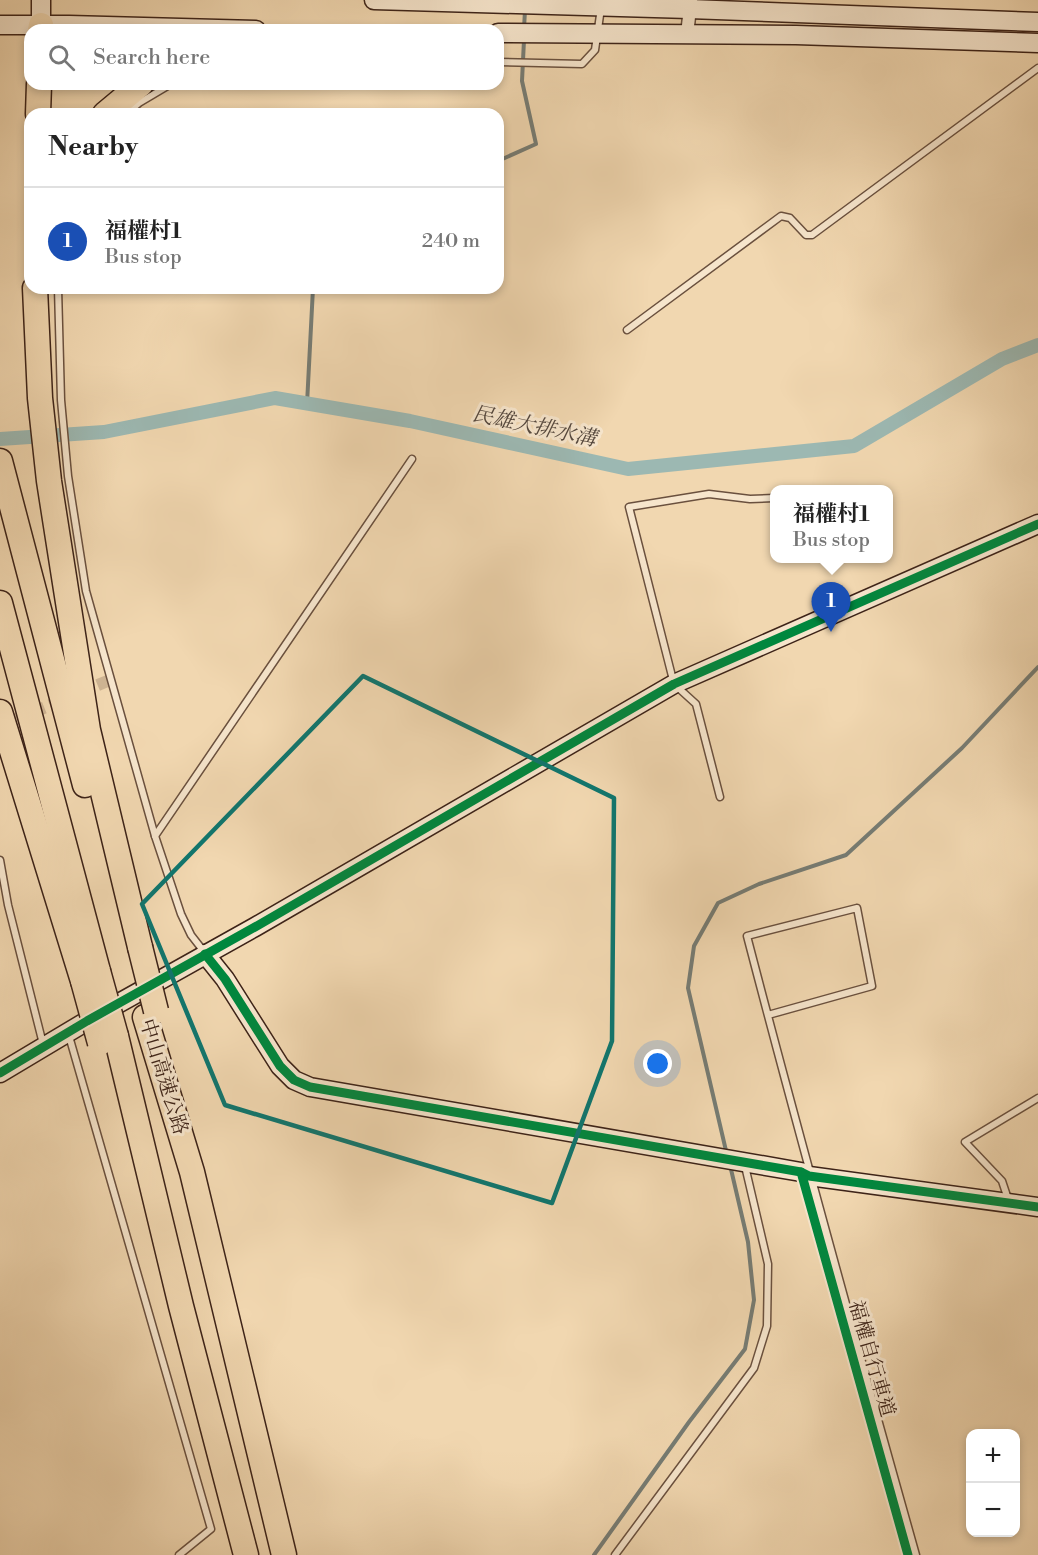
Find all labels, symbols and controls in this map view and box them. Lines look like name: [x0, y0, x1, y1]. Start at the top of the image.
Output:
search box: [24, 24, 504, 90]
icon: search: [45, 41, 78, 74]
text: Search here: [93, 44, 210, 71]
text: Nearby: [48, 131, 138, 163]
text: 福權村1: [105, 218, 182, 245]
text: 1: [63, 229, 72, 254]
text: 240 m: [422, 229, 480, 254]
text: Bus stop: [105, 245, 182, 270]
water label: 民雄大排水溝: [470, 401, 601, 453]
popup: [770, 485, 893, 563]
text: 福權村1: [793, 501, 870, 528]
text: Bus stop: [793, 528, 870, 553]
pin: 1: [812, 582, 850, 632]
street label: 中山高速公路: [134, 1016, 192, 1138]
your location: [643, 1049, 672, 1078]
street label: 福權自行車道: [842, 1298, 900, 1420]
map controls: [966, 1429, 1020, 1537]
button: +: [966, 1429, 1020, 1483]
button: −: [966, 1483, 1020, 1537]

